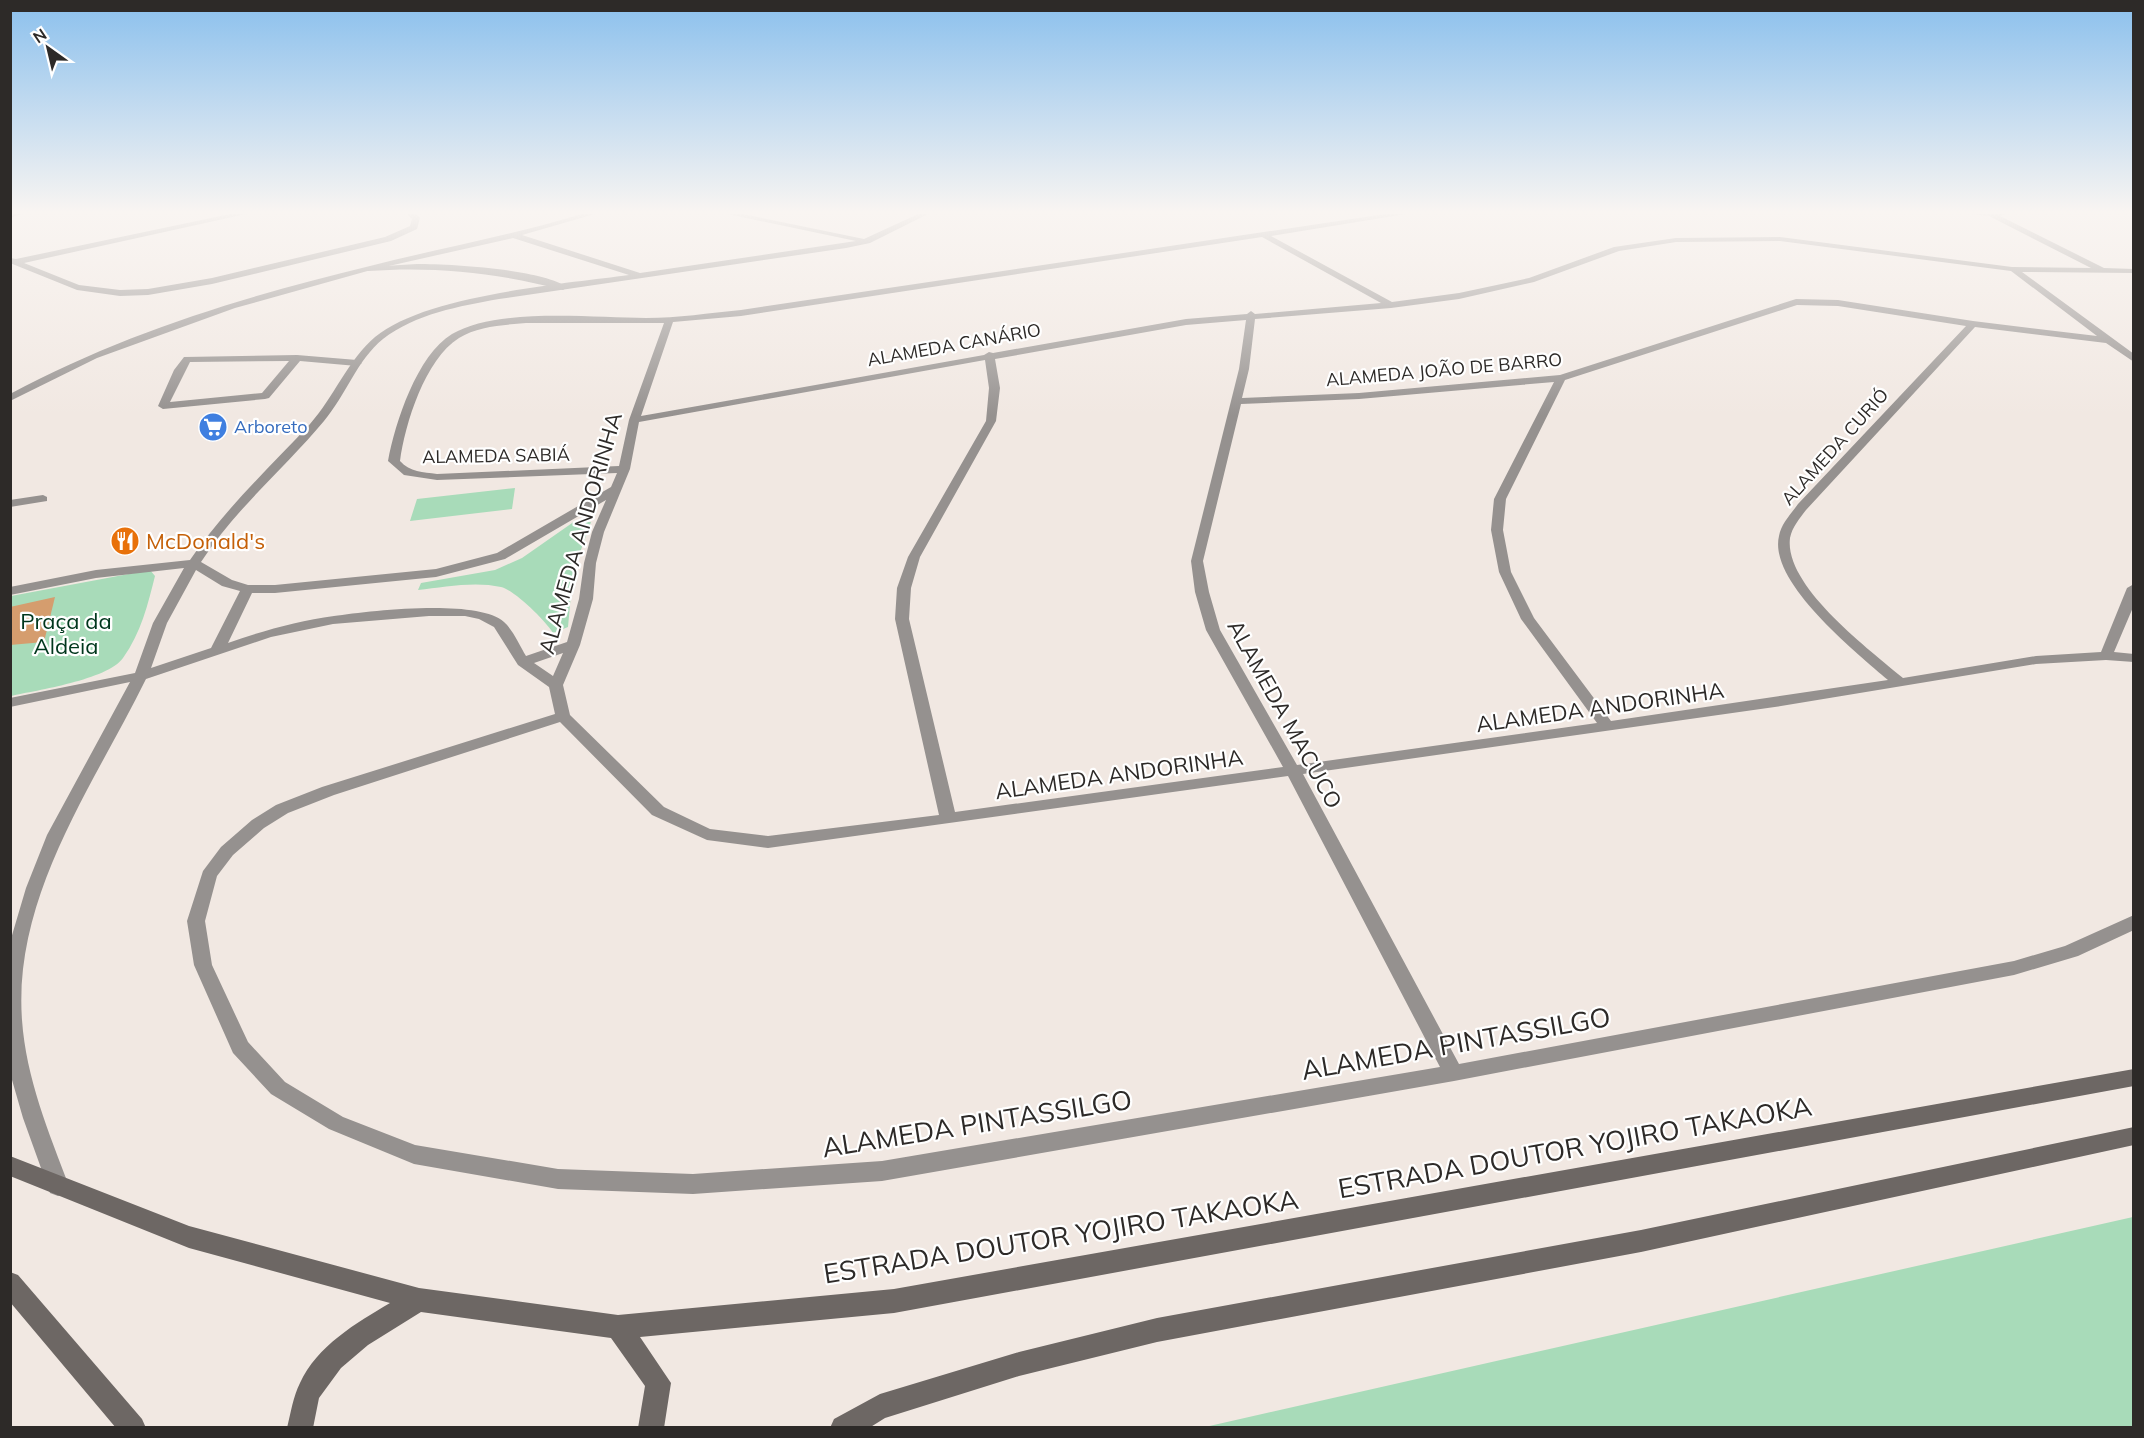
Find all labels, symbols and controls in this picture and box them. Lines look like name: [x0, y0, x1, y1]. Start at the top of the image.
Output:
north arrow: [18, 18, 78, 78]
text: N: [29, 24, 50, 47]
street label: ALAMEDA CANÁRIO: [865, 318, 1043, 371]
street label: ALAMEDA JOÃO DE BARRO: [1325, 348, 1563, 391]
street label: ALAMEDA CURIÓ: [1776, 383, 1893, 510]
street label: ALAMEDA ANDORINHA: [532, 409, 628, 657]
supermarket icon: Arboreto: [197, 411, 229, 443]
place label: Arboreto: [234, 415, 308, 438]
street label: ALAMEDA SABIÁ: [422, 443, 570, 468]
restaurant icon: McDonald's: [109, 525, 141, 557]
place label: McDonald's: [146, 527, 265, 555]
park label: Praça da Aldeia: [20, 607, 112, 660]
street label: ALAMEDA MACUCO: [1222, 615, 1348, 813]
street label: ALAMEDA ANDORINHA: [1474, 676, 1726, 738]
street label: ALAMEDA ANDORINHA: [993, 743, 1245, 805]
street label: ALAMEDA PINTASSILGO: [1299, 999, 1613, 1087]
street label: ALAMEDA PINTASSILGO: [819, 1082, 1134, 1164]
street label: ESTRADA DOUTOR YOJIRO TAKAOKA: [1335, 1089, 1814, 1205]
street label: ESTRADA DOUTOR YOJIRO TAKAOKA: [821, 1182, 1301, 1290]

